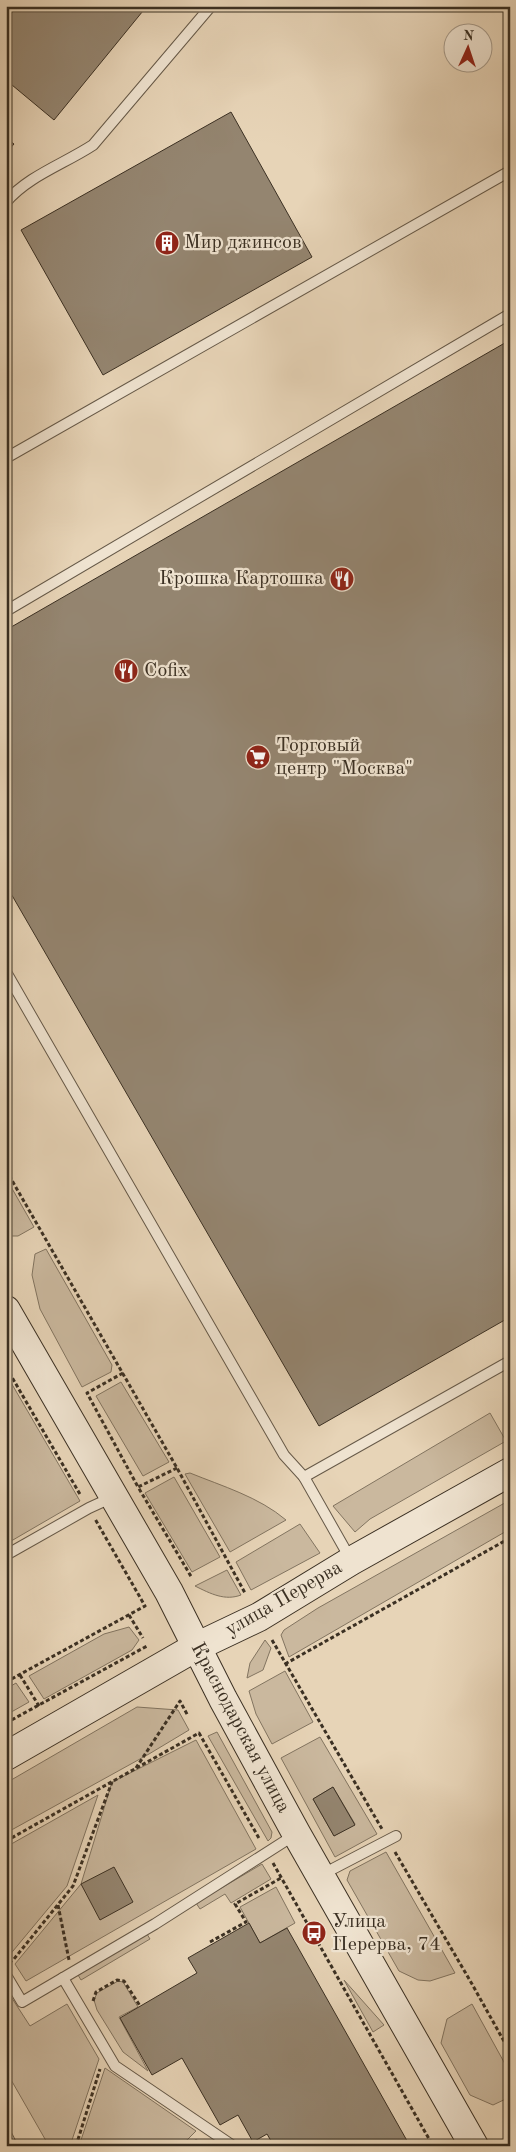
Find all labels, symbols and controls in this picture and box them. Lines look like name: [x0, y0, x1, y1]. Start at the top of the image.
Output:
north arrow: [444, 22, 494, 72]
text: N: [463, 29, 475, 43]
building icon: Мир джинсов: [154, 230, 180, 256]
place label: Мир джинсов: [184, 233, 302, 253]
restaurant icon: Крошка Картошка: [329, 566, 355, 592]
place label: Крошка Картошка: [159, 569, 324, 589]
restaurant icon: Cofix: [113, 658, 139, 684]
place label: Cofix: [144, 661, 188, 681]
place label: Торговый центр "Москва": [276, 736, 413, 779]
supermarket icon: Торговый центр "Москва": [245, 744, 271, 770]
street label: улица Перерва: [222, 1558, 346, 1640]
street label: Краснодарская улица: [187, 1640, 293, 1817]
place label: Улица Перерва, 74: [332, 1912, 441, 1955]
bus stop icon: Улица Перерва, 74: [301, 1920, 327, 1946]

